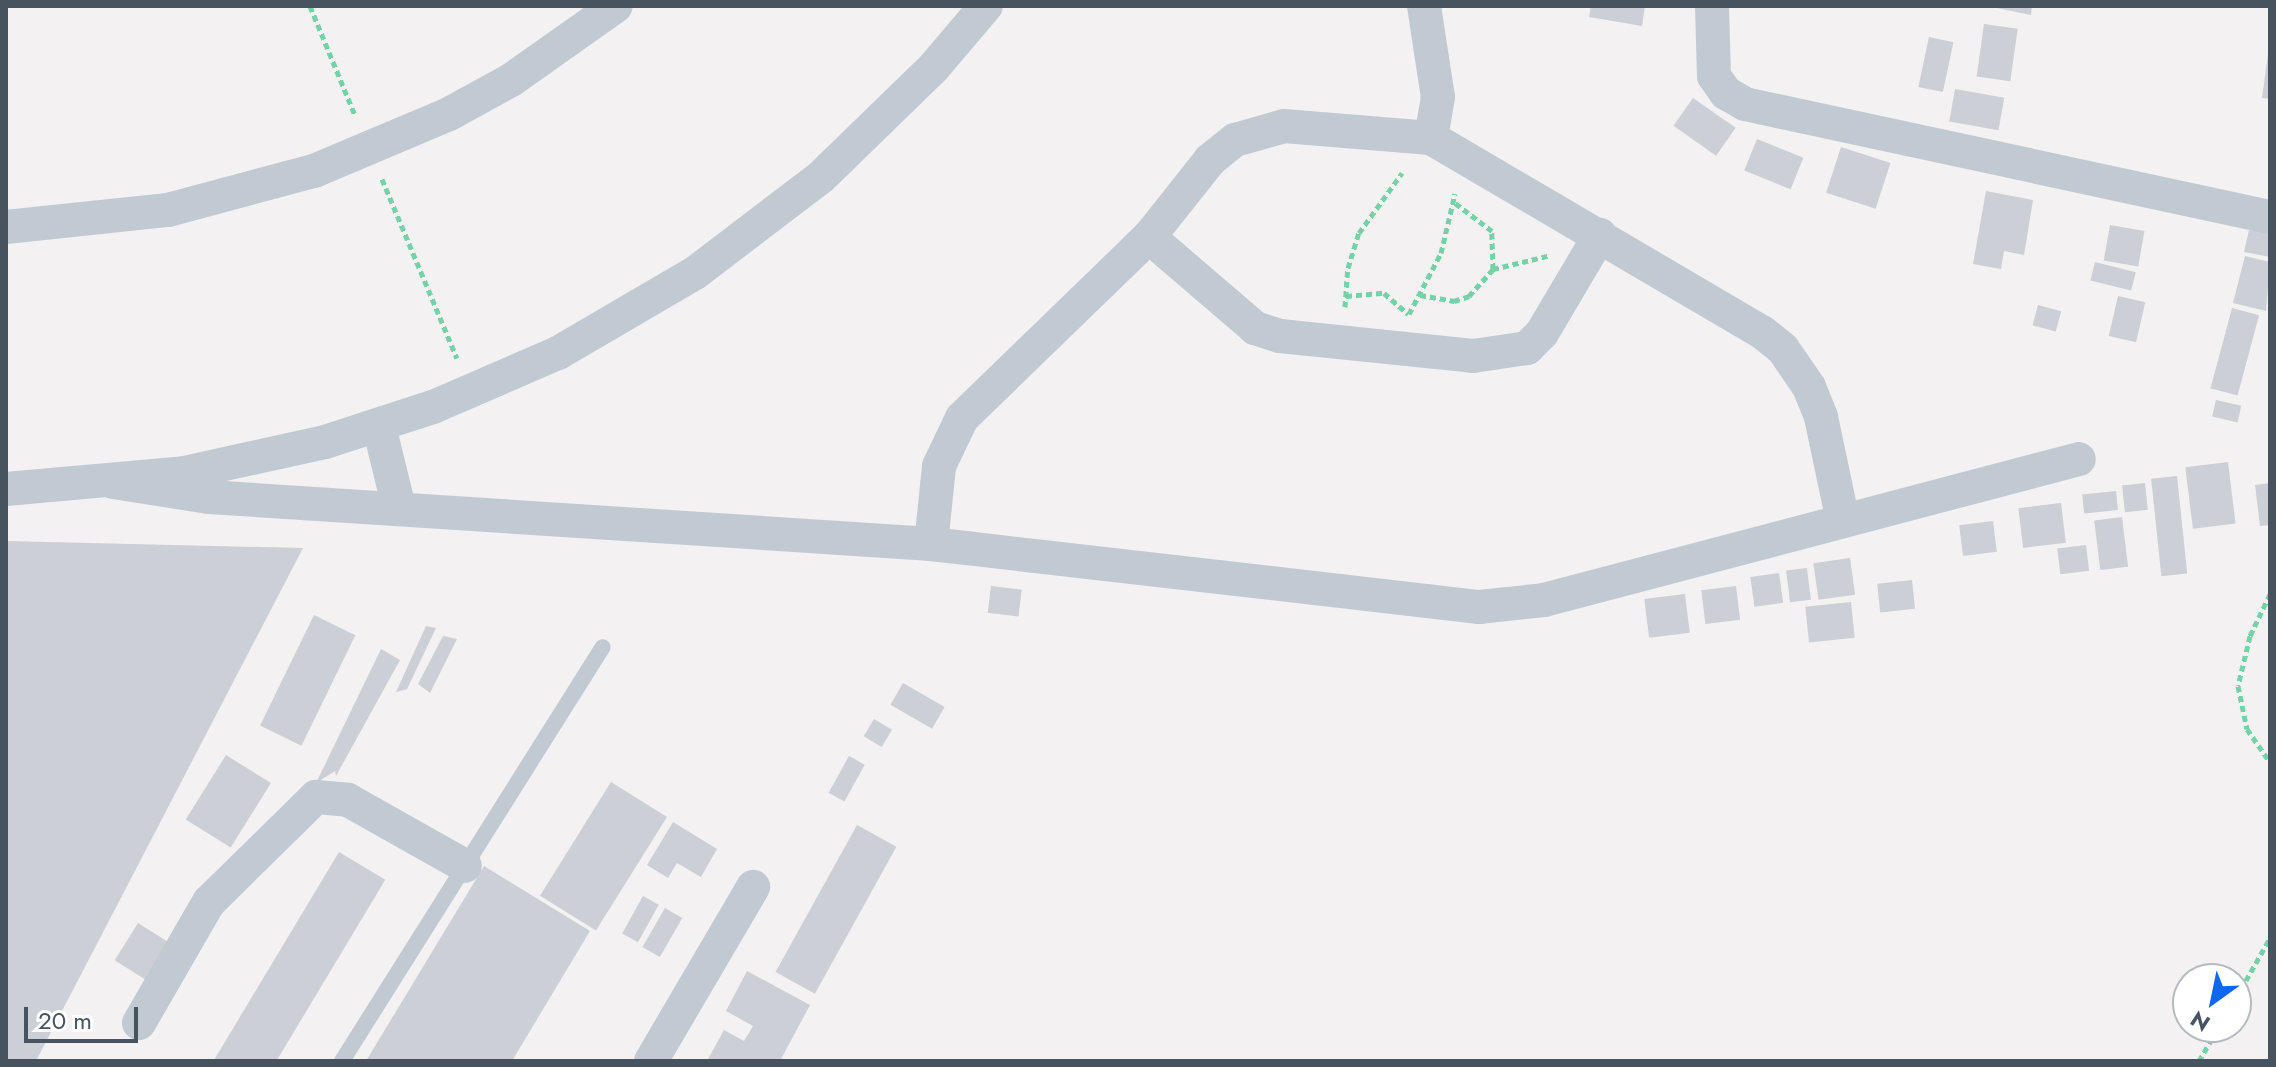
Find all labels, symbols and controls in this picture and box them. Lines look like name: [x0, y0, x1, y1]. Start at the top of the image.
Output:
north arrow: [2172, 963, 2252, 1043]
scale bar: [28, 991, 142, 1041]
text: 20 m: [38, 1003, 92, 1038]
text: N: [2184, 1003, 2216, 1040]

